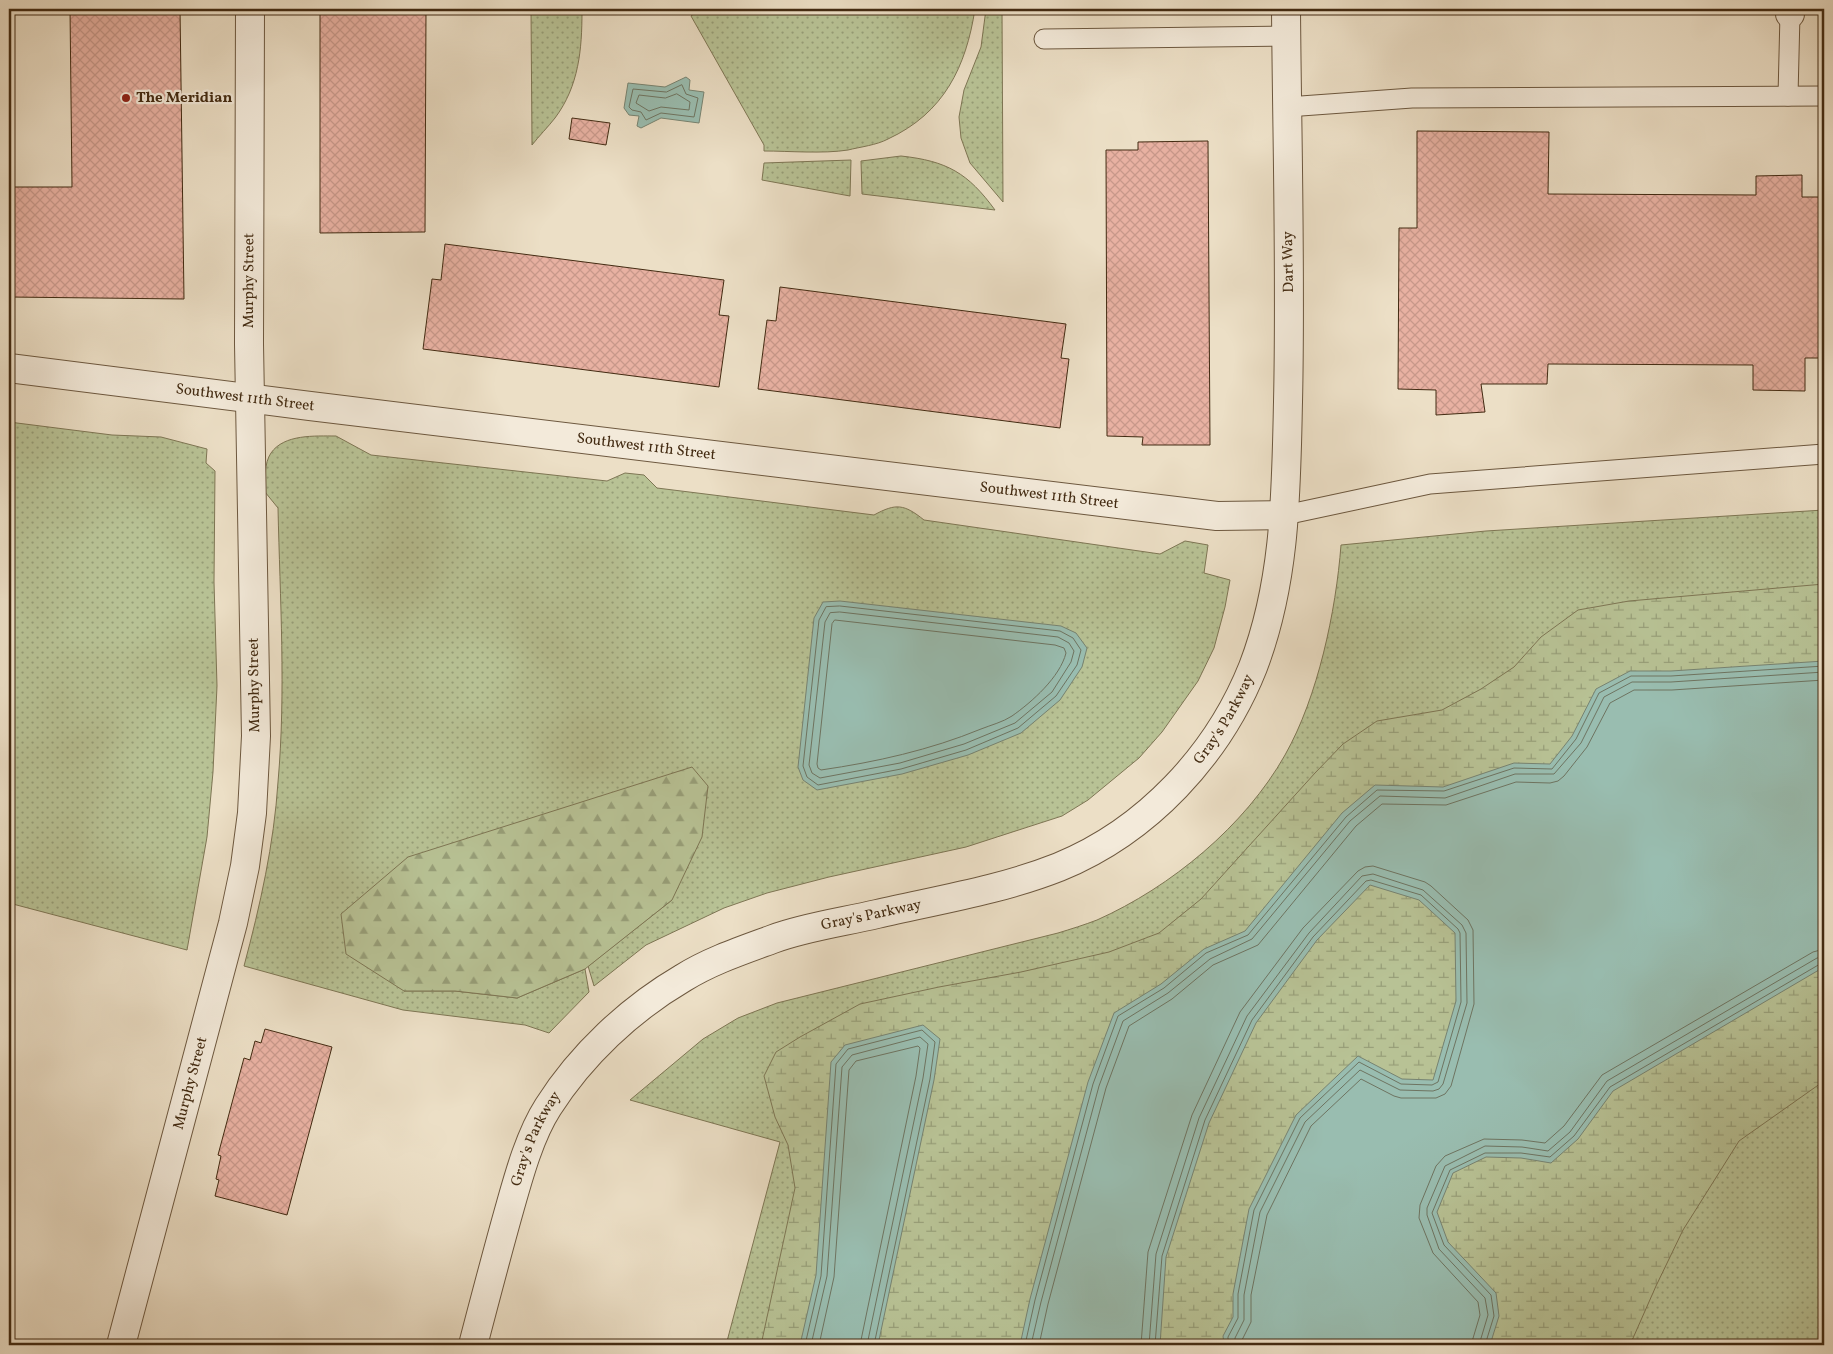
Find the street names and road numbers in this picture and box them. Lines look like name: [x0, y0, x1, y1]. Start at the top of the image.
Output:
street label: Dart Way: [1278, 231, 1300, 293]
street label: Murphy Street: [239, 233, 260, 328]
street label: Southwest 11th Street: [174, 379, 316, 417]
street label: Southwest 11th Street: [575, 428, 717, 466]
street label: Southwest 11th Street: [978, 477, 1120, 514]
street label: Murphy Street: [244, 637, 266, 733]
street label: Gray's Parkway: [1189, 671, 1259, 769]
street label: Gray's Parkway: [819, 894, 923, 936]
street label: Murphy Street: [168, 1034, 213, 1132]
street label: Gray's Parkway: [506, 1087, 566, 1189]

